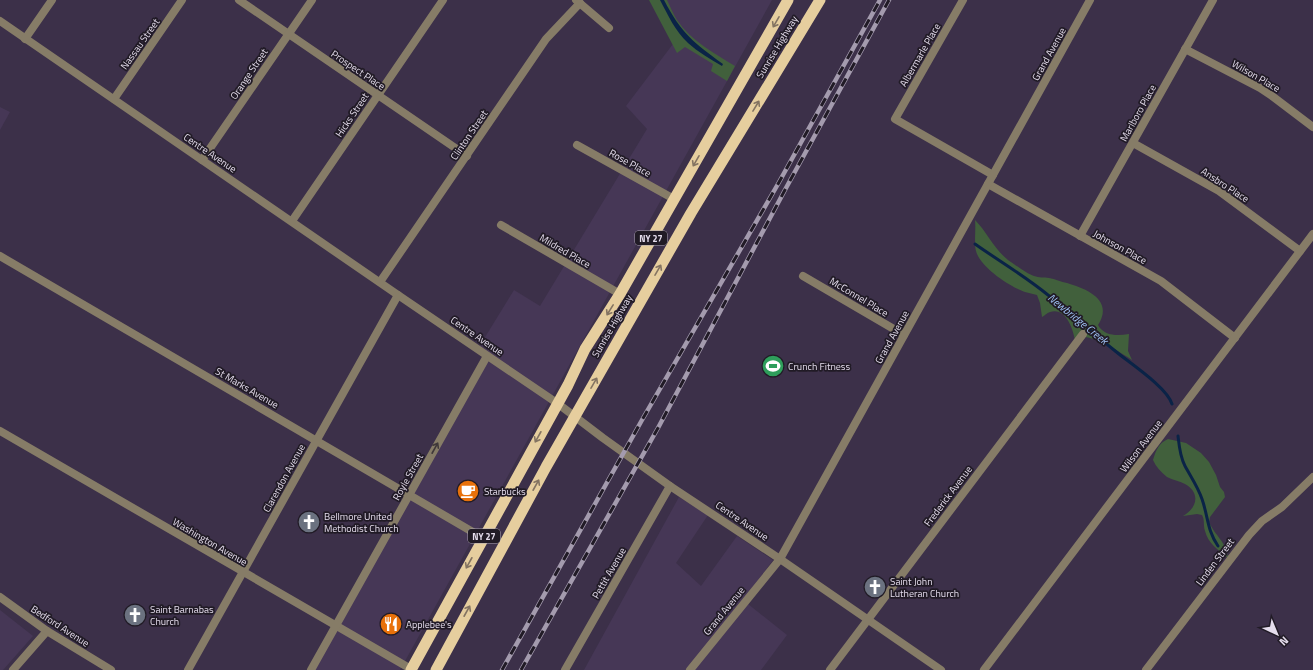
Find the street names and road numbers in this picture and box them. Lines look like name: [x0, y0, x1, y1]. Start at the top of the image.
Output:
street label: Sunrise Highway: [752, 13, 802, 81]
street label: Nassau Street: [117, 15, 163, 73]
street label: Albermarle Place: [896, 20, 944, 90]
street label: Grand Avenue: [1028, 25, 1070, 83]
street label: Orange Street: [226, 45, 272, 102]
street label: Prospect Place: [328, 46, 388, 94]
street label: Wilson Place: [1229, 56, 1283, 96]
street label: Marlboro Place: [1116, 82, 1160, 144]
street label: Hicks Street: [332, 89, 373, 140]
street label: Clinton Street: [447, 107, 492, 163]
street label: Centre Avenue: [180, 130, 240, 176]
street label: Rose Place: [606, 145, 654, 181]
street label: Ansbro Place: [1198, 164, 1252, 206]
street label: Johnson Place: [1091, 226, 1149, 268]
street label: Mildred Place: [537, 230, 593, 272]
road number: NY 27: [635, 231, 667, 245]
street label: McConnel Place: [827, 274, 891, 320]
street label: Sunrise Highway: [588, 292, 636, 360]
street label: Grand Avenue: [871, 308, 913, 366]
street label: Centre Avenue: [447, 313, 507, 359]
street label: St Marks Avenue: [213, 364, 281, 412]
street label: Wilson Avenue: [1116, 417, 1166, 475]
street label: Clarendon Avenue: [259, 441, 309, 515]
street label: Royle Street: [389, 450, 427, 503]
street label: Frederick Avenue: [920, 463, 976, 529]
street label: Centre Avenue: [712, 498, 772, 544]
street label: Washington Avenue: [170, 514, 250, 570]
road number: NY 27: [468, 529, 500, 543]
street label: Linden Street: [1192, 535, 1238, 589]
street label: Pettit Avenue: [588, 545, 630, 601]
street label: Grand Avenue: [700, 583, 748, 639]
street label: Bedford Avenue: [28, 601, 92, 651]

